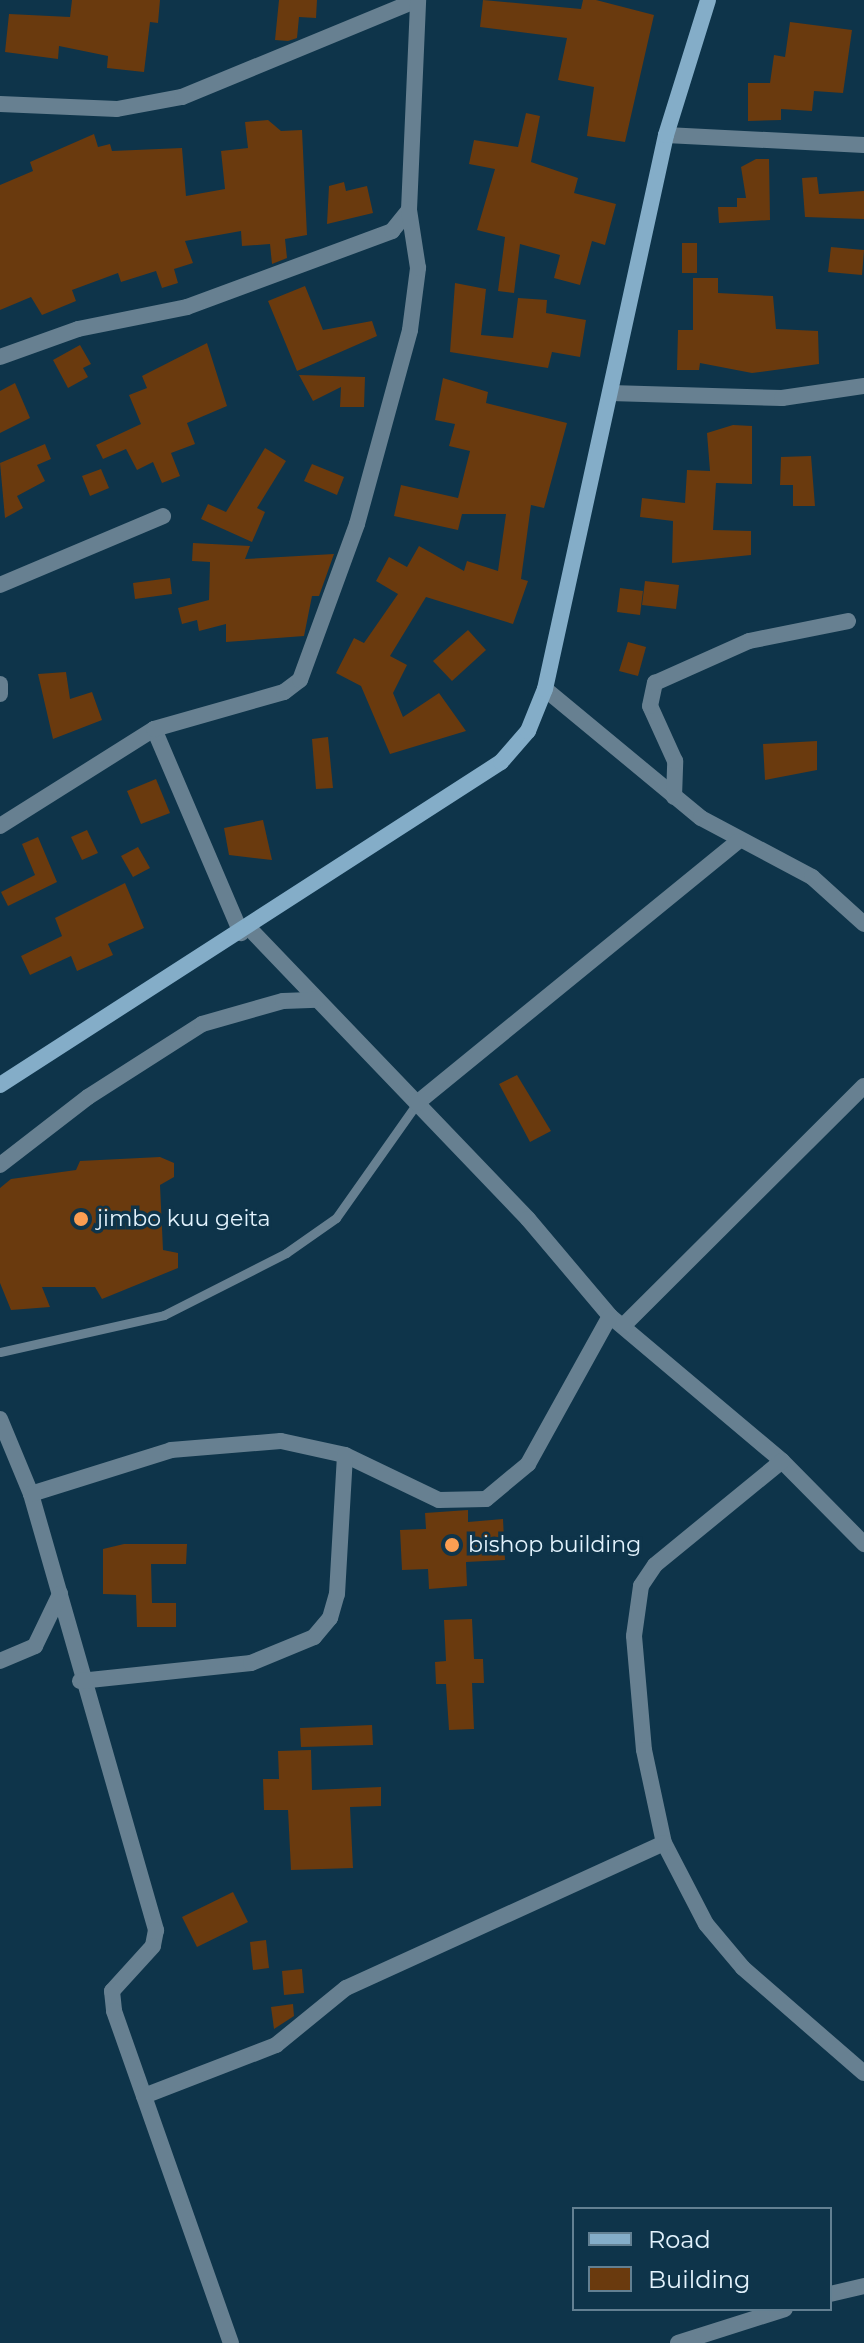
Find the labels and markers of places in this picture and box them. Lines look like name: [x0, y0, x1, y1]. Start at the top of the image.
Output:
place label: jimbo kuu geita: [97, 1206, 271, 1232]
marker: jimbo kuu geita: [72, 1210, 90, 1228]
place label: bishop building: [468, 1532, 641, 1558]
marker: bishop building: [443, 1536, 461, 1554]

